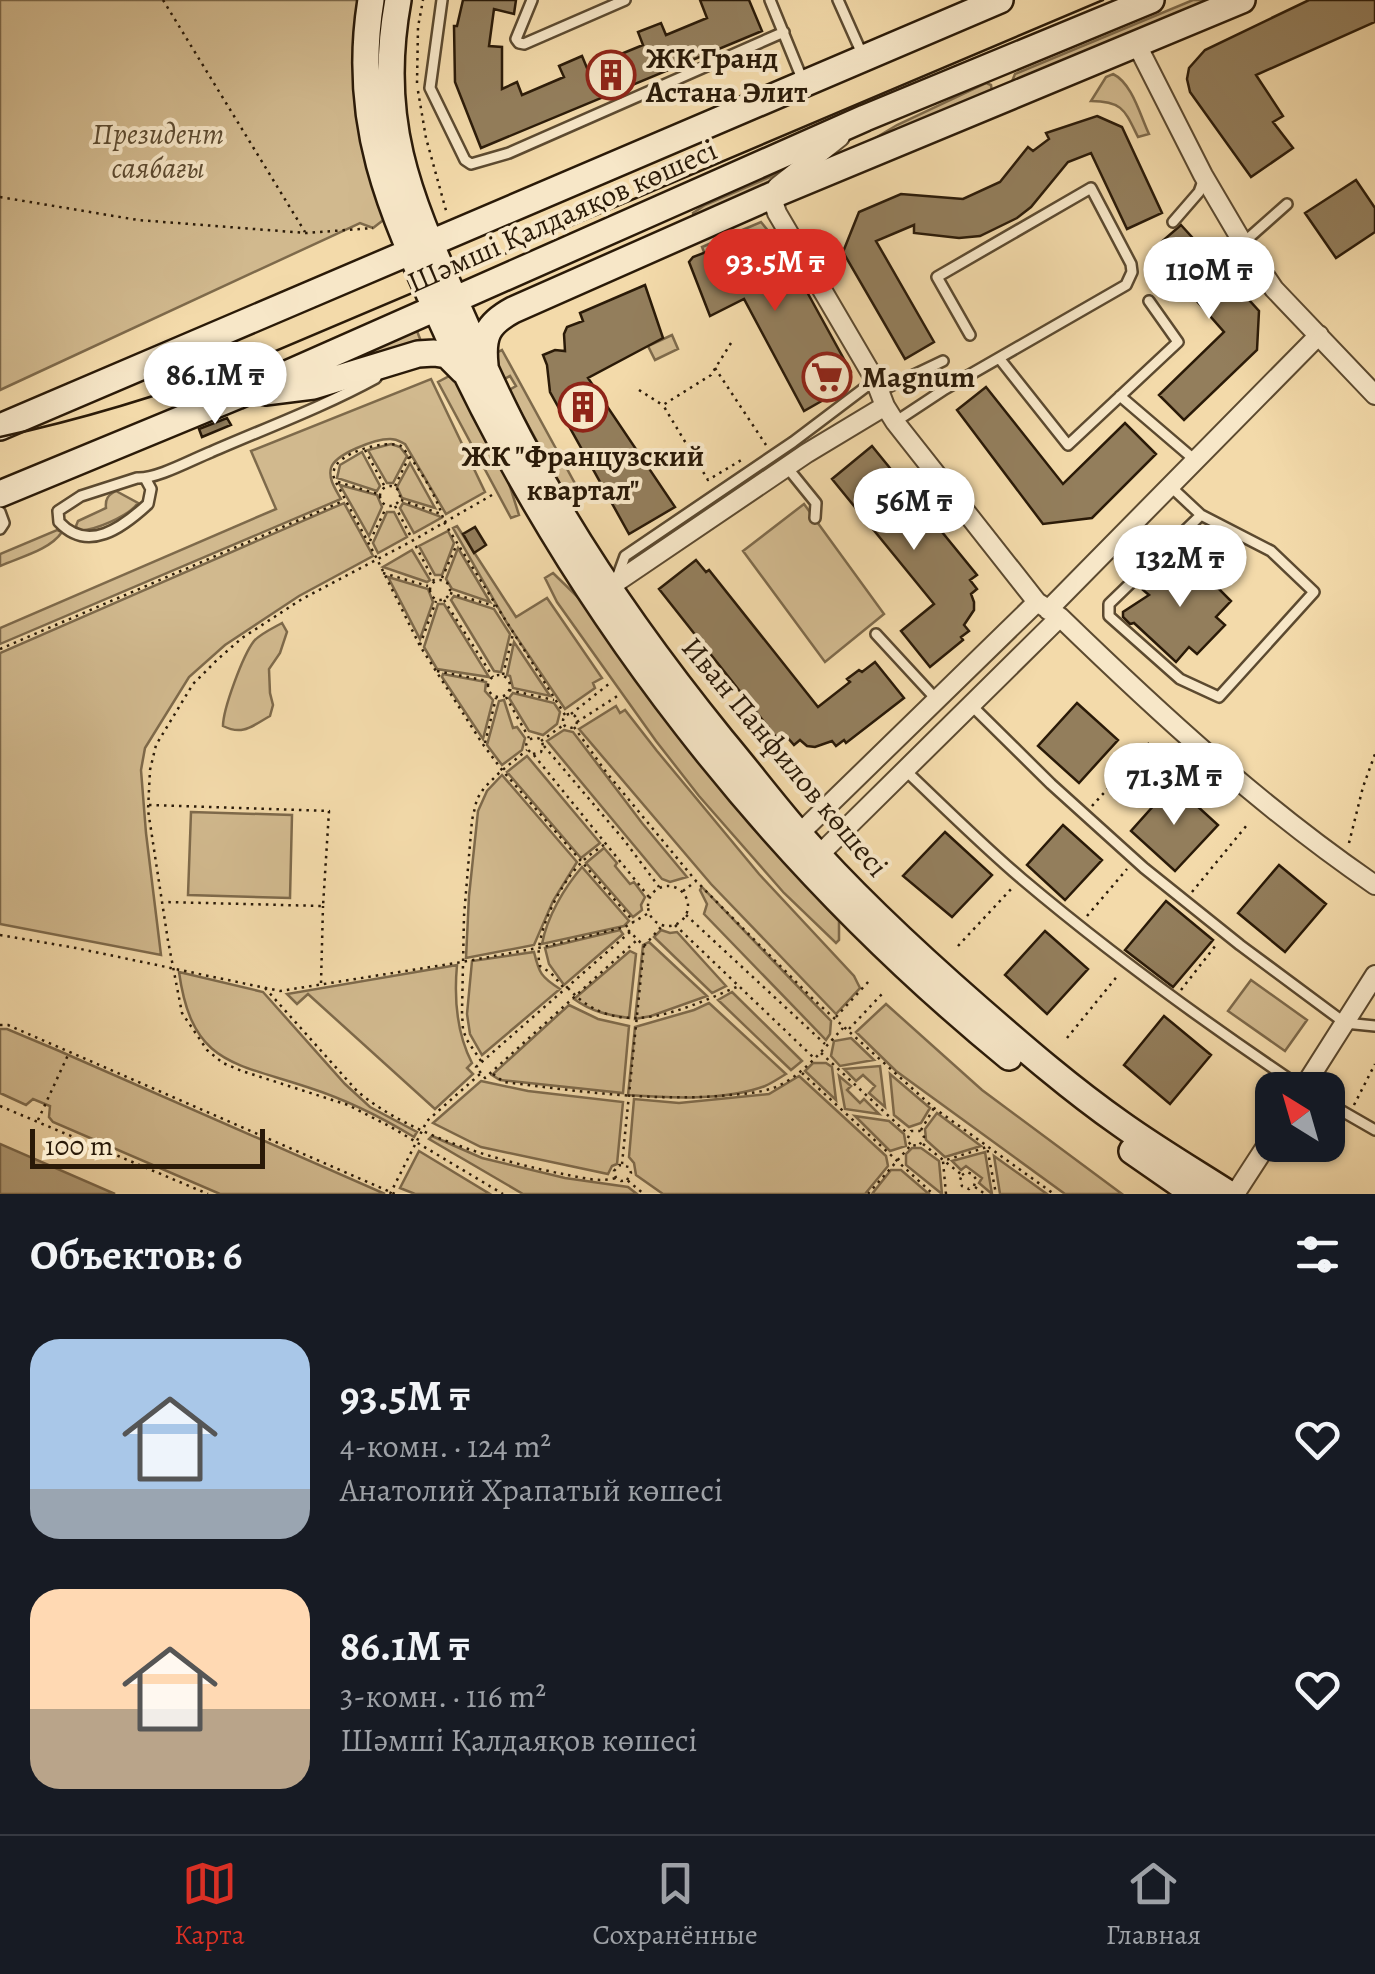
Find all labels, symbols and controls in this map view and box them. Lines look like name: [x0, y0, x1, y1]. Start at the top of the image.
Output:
place label: ЖК Гранд Астана Элит: [645, 38, 808, 112]
building icon: ЖК Гранд Астана Элит: [585, 49, 637, 101]
park label: Президент саябағы: [92, 114, 224, 188]
street label: Шәмші Қалдаяқов көшесі: [401, 130, 723, 302]
pin: 93.5M ₸: [683, 229, 867, 314]
pin: 110M ₸: [1128, 237, 1290, 322]
text: 93.5M ₸: [725, 239, 825, 283]
text: 110M ₸: [1165, 247, 1253, 291]
pin: 86.1M ₸: [123, 342, 307, 427]
supermarket icon: Magnum: [801, 351, 853, 403]
text: 86.1M ₸: [166, 352, 264, 396]
place label: Magnum: [862, 357, 975, 397]
building icon: ЖК "Французский квартал": [557, 381, 609, 433]
place label: ЖК "Французский квартал": [462, 436, 704, 510]
pin: 56M ₸: [844, 468, 984, 553]
text: 56M ₸: [876, 478, 952, 522]
pin: 132M ₸: [1099, 525, 1261, 610]
text: 132M ₸: [1136, 535, 1224, 579]
street label: Иван Панфилов көшесі: [673, 629, 897, 885]
pin: 71.3M ₸: [1082, 743, 1266, 828]
text: 71.3M ₸: [1126, 753, 1222, 797]
north arrow: [1255, 1072, 1345, 1162]
map controls: [1255, 1072, 1345, 1162]
scale bar: [30, 1124, 265, 1168]
text: 100 m: [45, 1127, 113, 1165]
text: Объектов: 6: [30, 1226, 242, 1283]
icon: filters: [1290, 1227, 1345, 1282]
text: 93.5M ₸: [340, 1367, 470, 1424]
icon: home: [110, 1379, 230, 1499]
icon: heart: [1290, 1412, 1345, 1467]
text: 4-комн. · 124 m²: [340, 1424, 551, 1468]
text: Анатолий Храпатый көшесі: [340, 1468, 723, 1512]
text: 86.1M ₸: [340, 1617, 470, 1674]
icon: home: [110, 1629, 230, 1749]
icon: heart: [1290, 1662, 1345, 1717]
text: 3-комн. · 116 m²: [340, 1674, 546, 1718]
text: Шәмші Қалдаяқов көшесі: [340, 1718, 698, 1762]
tab: Карта: [174, 1856, 245, 1954]
tab: Сохранённые: [593, 1856, 758, 1954]
tab: Главная: [1106, 1856, 1201, 1954]

